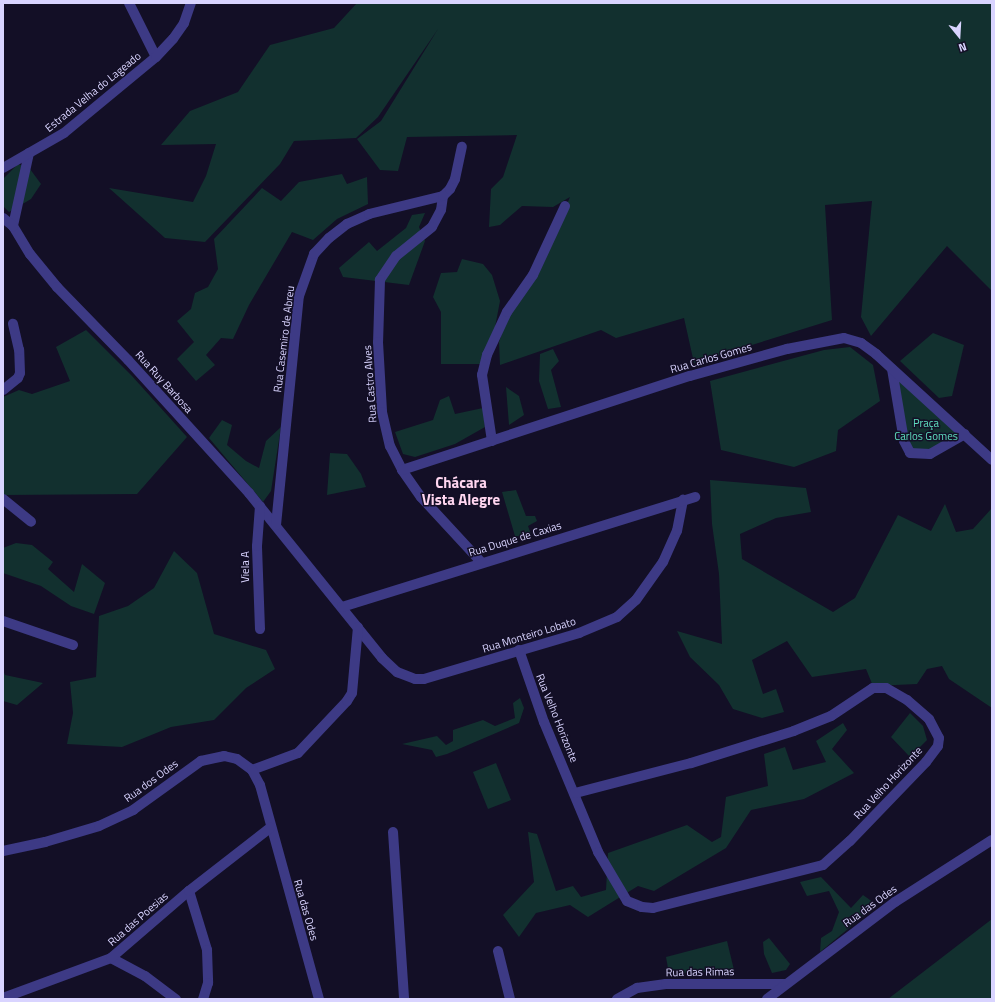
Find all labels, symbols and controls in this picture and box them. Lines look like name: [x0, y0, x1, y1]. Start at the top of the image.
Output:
north arrow: [939, 16, 979, 56]
text: N: [957, 39, 969, 56]
street label: Estrada Velha do Lageado: [42, 49, 144, 135]
street label: Rua Casemiro de Abreu: [271, 285, 297, 393]
street label: Rua Carlos Gomes: [669, 340, 753, 376]
street label: Rua Castro Alves: [361, 345, 379, 423]
street label: Rua Ruy Barbosa: [133, 348, 195, 416]
park label: Praça Carlos Gomes: [894, 417, 958, 443]
district label: Chácara Vista Alegre: [422, 473, 500, 508]
street label: Rua Duque de Caxias: [467, 519, 563, 559]
street label: Viela A: [238, 551, 252, 583]
street label: Rua Monteiro Lobato: [481, 614, 577, 656]
street label: Rua Velho Horizonte: [533, 672, 581, 764]
street label: Rua Velho Horizonte: [851, 744, 925, 822]
street label: Rua dos Odes: [121, 757, 181, 805]
street label: Rua das Odes: [291, 878, 321, 942]
street label: Rua das Odes: [841, 882, 899, 930]
street label: Rua das Poesias: [105, 889, 171, 949]
street label: Rua das Rimas: [666, 965, 734, 979]

